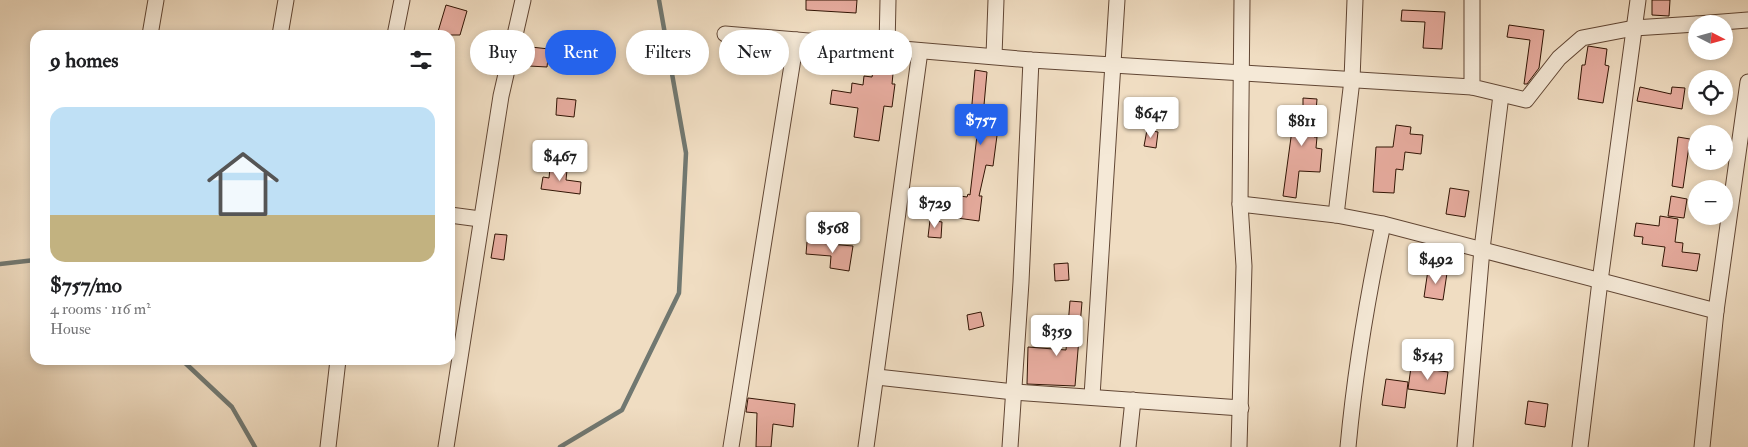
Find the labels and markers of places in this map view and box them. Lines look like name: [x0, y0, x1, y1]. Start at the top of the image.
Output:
pin: $647: [1121, 96, 1181, 139]
pin: $757: [951, 104, 1011, 146]
pin: $811: [1272, 104, 1332, 147]
pin: $467: [530, 140, 590, 182]
pin: $729: [905, 186, 965, 229]
pin: $568: [803, 212, 863, 254]
pin: $492: [1406, 242, 1466, 285]
pin: $359: [1027, 314, 1087, 357]
pin: $543: [1398, 338, 1458, 381]

